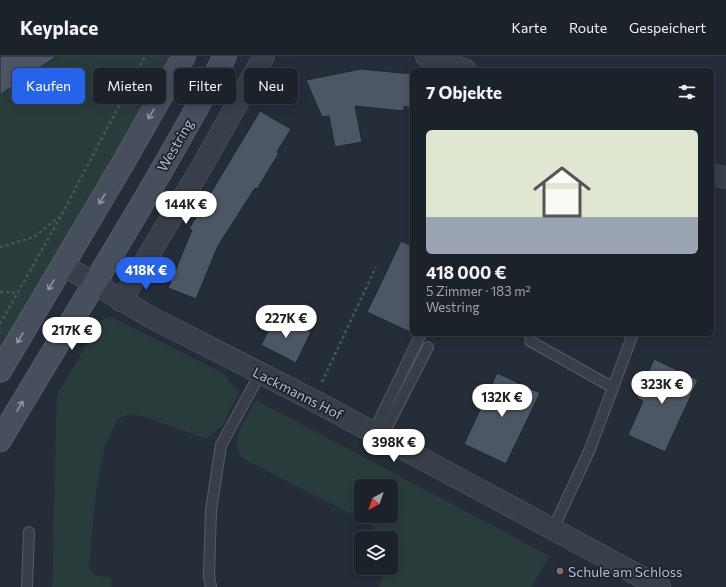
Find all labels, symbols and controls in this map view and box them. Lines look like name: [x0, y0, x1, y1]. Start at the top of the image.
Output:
text: Keyplace: [20, 16, 98, 39]
text: Karte: [512, 19, 547, 36]
text: Route: [569, 19, 607, 36]
text: Gespeichert: [629, 19, 706, 36]
chip: Kaufen: [12, 68, 85, 104]
chip: Mieten: [93, 68, 166, 104]
chip: Filter: [174, 68, 236, 104]
chip: Neu: [244, 68, 298, 104]
icon: filters: [676, 81, 698, 103]
text: 7 Objekte: [426, 82, 502, 103]
one-way arrow: [146, 108, 154, 120]
street label: Westring: [153, 115, 197, 174]
icon: home: [526, 156, 598, 228]
pin: 144K €: [153, 191, 219, 225]
one-way arrow: [98, 193, 106, 205]
text: 144K €: [165, 196, 207, 212]
pin: 418K €: [113, 257, 179, 291]
text: 418K €: [125, 262, 167, 278]
text: 418 000 €: [426, 262, 506, 283]
one-way arrow: [47, 279, 55, 291]
text: 5 Zimmer · 183 m²: [426, 283, 531, 299]
text: Westring: [426, 299, 479, 315]
pin: 227K €: [253, 305, 319, 339]
text: 227K €: [265, 310, 307, 326]
pin: 217K €: [39, 317, 105, 351]
text: 217K €: [51, 322, 93, 338]
one-way arrow: [15, 332, 23, 344]
street label: Lackmanns Hof: [250, 363, 346, 423]
pin: 323K €: [629, 371, 695, 405]
text: 323K €: [640, 376, 684, 392]
pin: 132K €: [469, 384, 535, 418]
text: 132K €: [481, 389, 523, 405]
one-way arrow: [16, 401, 24, 412]
pin: 398K €: [361, 429, 427, 463]
text: 398K €: [372, 434, 416, 450]
north arrow: [354, 479, 398, 523]
map controls: [354, 479, 398, 575]
button: layers: [354, 531, 398, 575]
place label: Schule am Schloss: [568, 563, 682, 580]
marker: Schule am Schloss: [555, 566, 565, 576]

